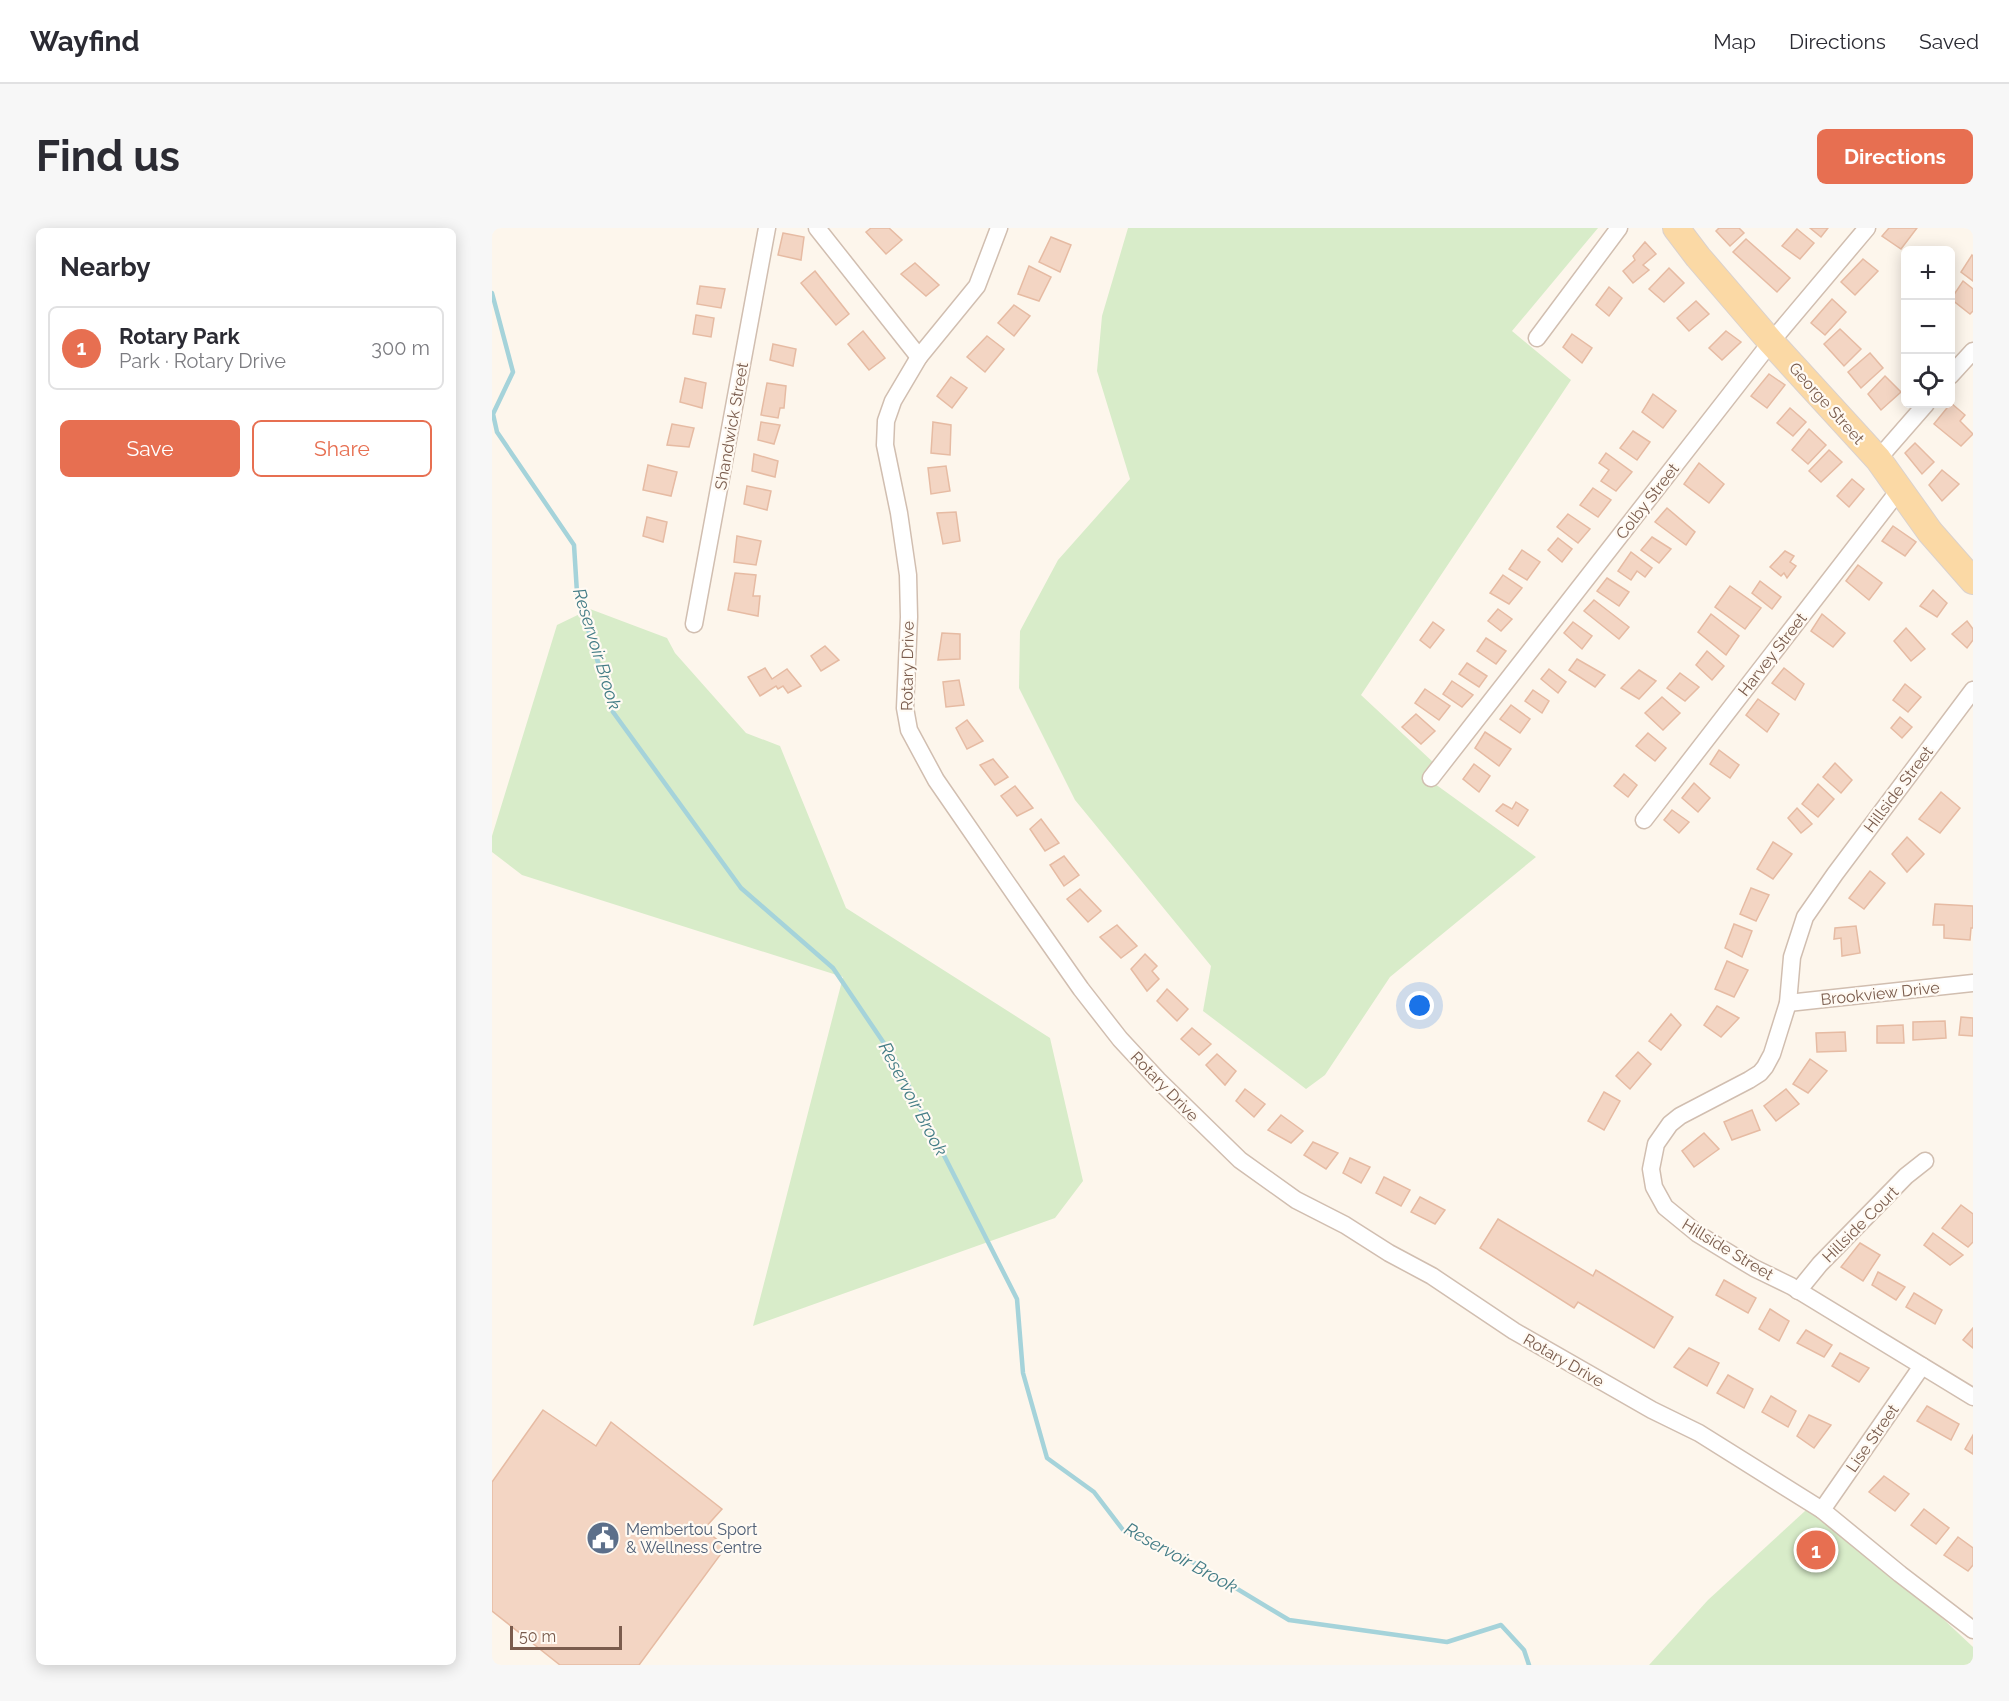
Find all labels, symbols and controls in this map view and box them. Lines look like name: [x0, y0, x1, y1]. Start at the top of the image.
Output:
text: Wayfind: [30, 25, 140, 58]
text: Map: [1713, 29, 1756, 54]
text: Directions: [1789, 29, 1886, 54]
text: Saved: [1919, 29, 1979, 54]
button: Directions: [1817, 129, 1973, 184]
text: Find us: [36, 132, 180, 181]
map controls: [1901, 246, 1955, 408]
button: +: [1901, 246, 1955, 300]
text: Nearby: [60, 252, 150, 282]
button: −: [1901, 300, 1955, 354]
text: Rotary Park: [119, 323, 240, 349]
text: 1: [77, 336, 86, 360]
text: 300 m: [371, 336, 430, 360]
text: Park · Rotary Drive: [119, 349, 286, 373]
button: locate: [1901, 354, 1955, 408]
street label: George Street: [1785, 359, 1869, 449]
street label: Shandwick Street: [711, 360, 752, 491]
button: Save: [60, 420, 240, 477]
button: Share: [252, 420, 432, 477]
street label: Colby Street: [1612, 459, 1683, 543]
water label: Reservoir Brook: [569, 586, 626, 712]
street label: Harvey Street: [1734, 609, 1811, 700]
street label: Rotary Drive: [897, 621, 918, 711]
street label: Hillside Street: [1860, 742, 1937, 836]
street label: Brookview Drive: [1820, 978, 1940, 1009]
your location: [1405, 991, 1434, 1020]
water label: Reservoir Brook: [875, 1038, 952, 1160]
street label: Rotary Drive: [1127, 1047, 1203, 1125]
street label: Hillside Court: [1818, 1182, 1903, 1266]
street label: Hillside Street: [1679, 1215, 1777, 1284]
street label: Rotary Drive: [1520, 1330, 1607, 1391]
street label: Lise Street: [1842, 1400, 1903, 1476]
water label: Reservoir Brook: [1121, 1518, 1242, 1597]
public building icon: Membertou Sport & Wellness Centre: [585, 1520, 621, 1556]
place label: Membertou Sport & Wellness Centre: [626, 1520, 762, 1557]
pin: 1: [1796, 1528, 1836, 1572]
scale bar: [510, 1623, 622, 1650]
text: 50 m: [519, 1627, 556, 1646]

